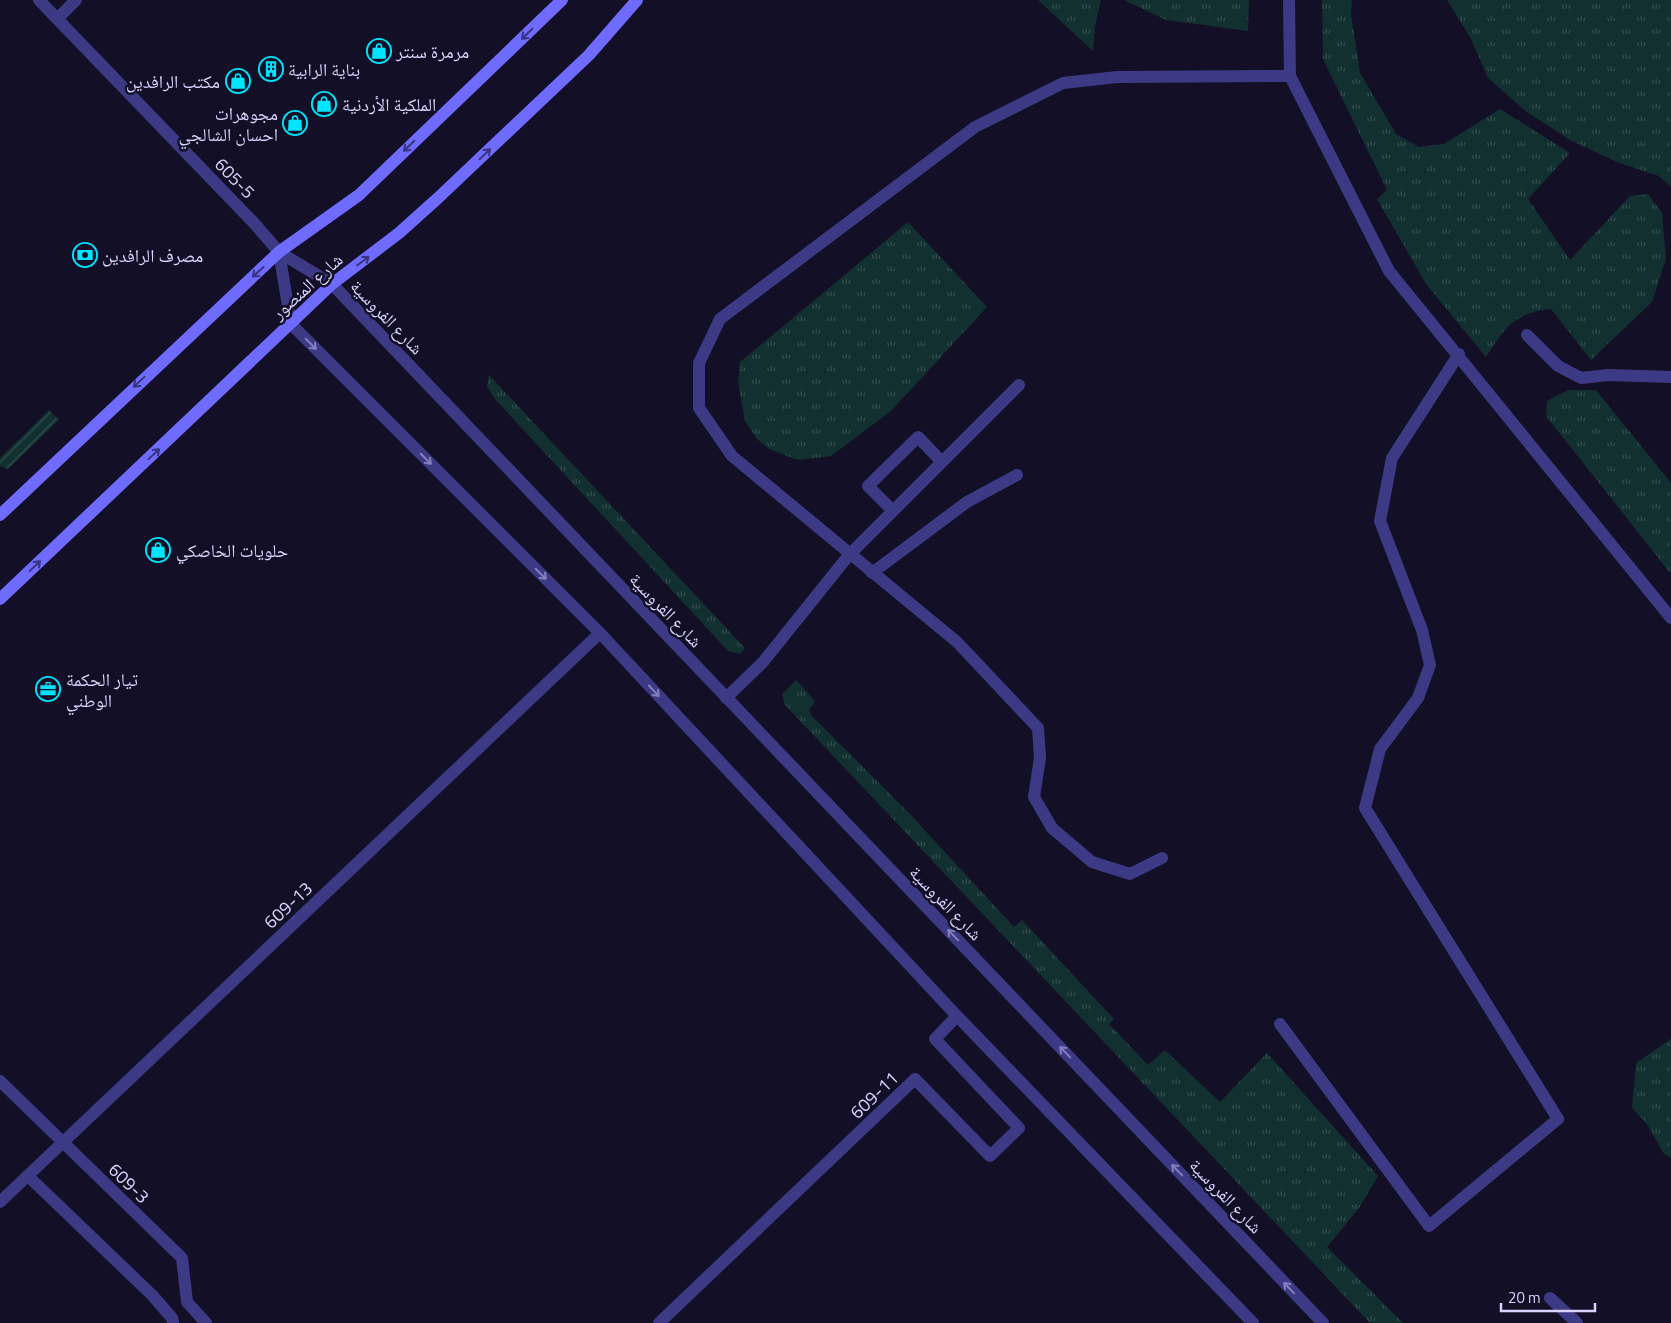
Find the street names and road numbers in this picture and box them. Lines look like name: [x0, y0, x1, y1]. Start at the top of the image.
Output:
street label: 605-5: [209, 151, 261, 205]
street label: شارع المنصور: [264, 246, 349, 326]
street label: شارع الفروسية: [344, 273, 430, 361]
street label: شارع الفروسية: [623, 566, 709, 654]
street label: شارع الفروسية: [903, 859, 989, 947]
street label: 609-13: [257, 875, 319, 935]
street label: 609-11: [844, 1065, 904, 1125]
street label: شارع الفروسية: [1183, 1152, 1269, 1240]
street label: 609-3: [102, 1157, 156, 1209]

